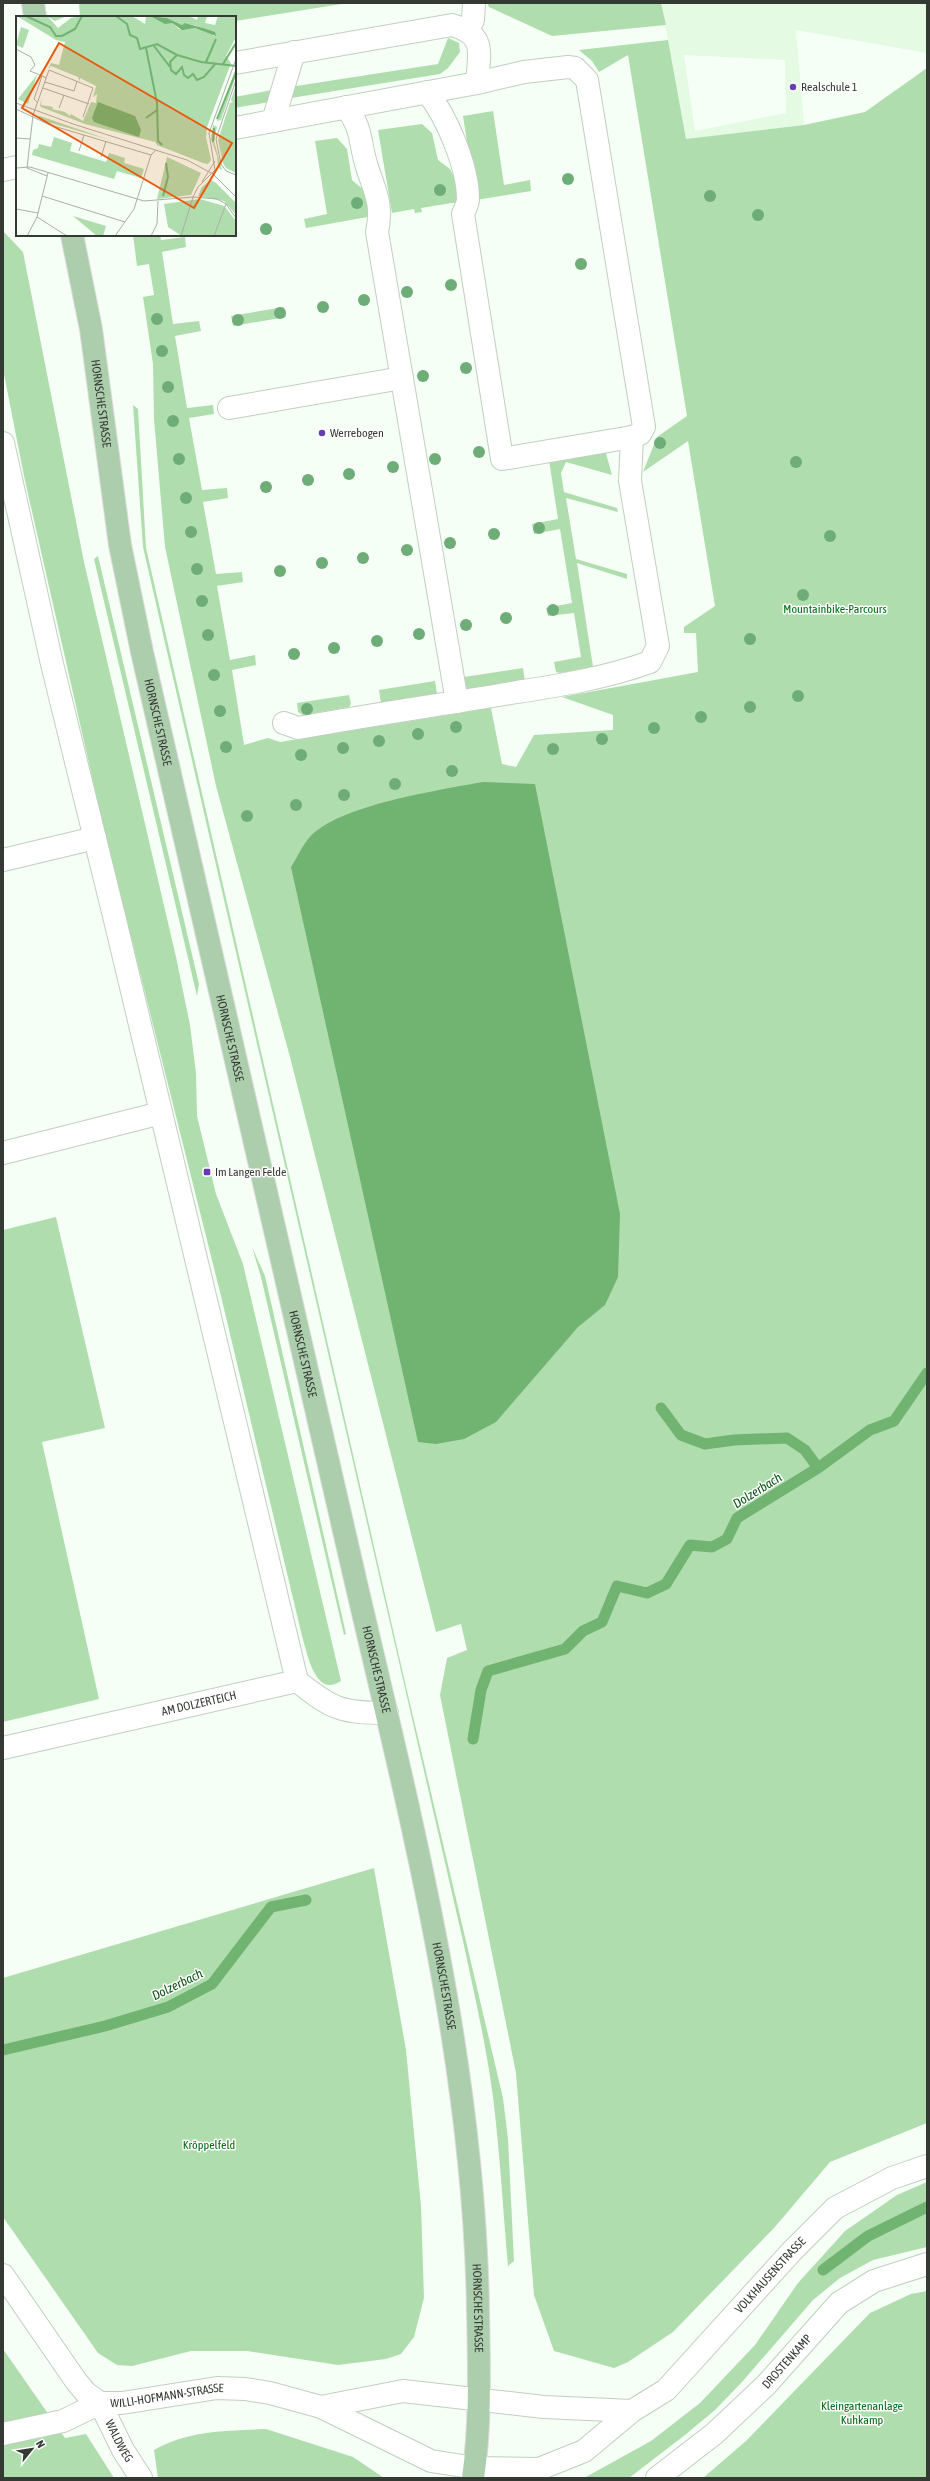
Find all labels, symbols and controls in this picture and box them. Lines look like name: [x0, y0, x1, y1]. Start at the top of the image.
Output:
inset map: [16, 16, 236, 236]
place label: Realschule 1: [801, 80, 858, 94]
marker: Realschule 1: [788, 82, 798, 92]
street label: HORNSCHE STRASSE: [88, 359, 114, 448]
place label: Werrebogen: [330, 426, 384, 440]
marker: Werrebogen: [317, 428, 327, 438]
park label: Mountainbike-Parcours: [783, 602, 887, 616]
street label: HORNSCHE STRASSE: [141, 677, 174, 767]
street label: HORNSCHE STRASSE: [213, 993, 247, 1083]
place label: Im Langen Felde: [215, 1165, 286, 1179]
marker: Im Langen Felde: [202, 1167, 212, 1177]
street label: HORNSCHE STRASSE: [286, 1309, 320, 1399]
water label: Dolzerbach: [730, 1469, 785, 1511]
street label: HORNSCHE STRASSE: [359, 1624, 393, 1714]
street label: AM DOLZERTEICH: [160, 1688, 238, 1719]
street label: HORNSCHE STRASSE: [429, 1941, 459, 2031]
water label: Dolzerbach: [149, 1965, 206, 2003]
park label: Kröppelfeld: [183, 2138, 235, 2152]
street label: VOLKHAUSENSTRASSE: [732, 2234, 809, 2316]
street label: HORNSCHE STRASSE: [470, 2263, 486, 2352]
street label: DROSTENKAMP: [759, 2331, 815, 2391]
street label: WILLI-HOFMANN-STRASSE: [110, 2381, 224, 2410]
park label: Kleingartenanlage Kuhkamp: [821, 2399, 903, 2427]
street label: WALDWEG: [102, 2417, 136, 2465]
north arrow: [12, 2429, 52, 2469]
text: N: [34, 2438, 47, 2450]

